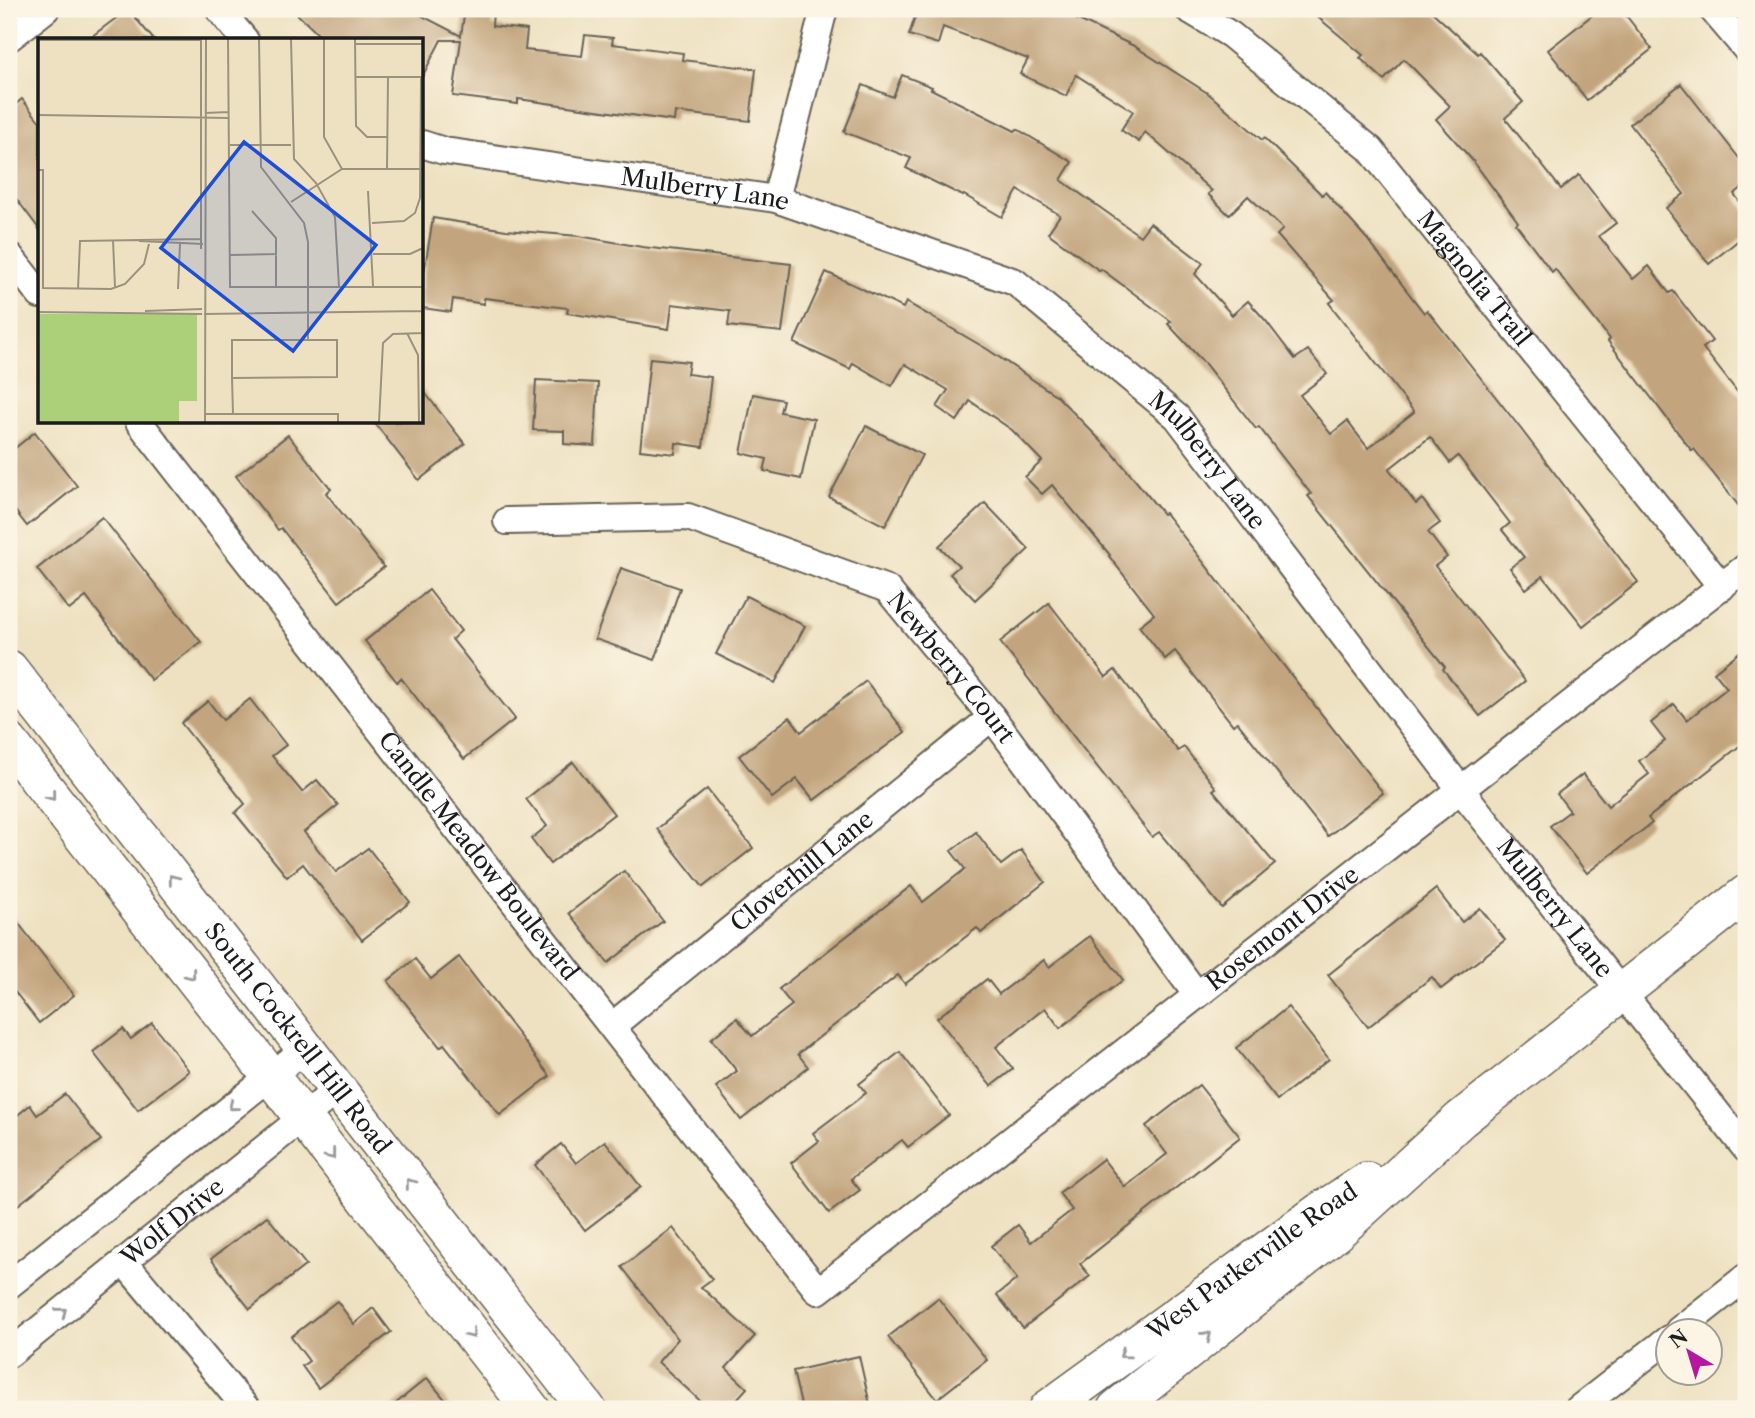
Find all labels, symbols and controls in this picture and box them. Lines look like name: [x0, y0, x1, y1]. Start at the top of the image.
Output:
inset map: [38, 38, 424, 424]
street label: Mulberry Lane: [619, 162, 794, 217]
street label: Magnolia Trail: [1411, 205, 1537, 352]
street label: Mulberry Lane: [1143, 385, 1272, 535]
street label: Newberry Court: [881, 586, 1021, 749]
street label: Candle Meadow Boulevard: [373, 726, 585, 986]
one-way arrow: [42, 788, 55, 801]
street label: Cloverhill Lane: [725, 804, 879, 938]
street label: Mulberry Lane: [1491, 832, 1619, 983]
street label: Rosemont Drive: [1200, 860, 1364, 997]
one-way arrow: [169, 874, 182, 886]
street label: South Cockrell Hill Road: [199, 917, 398, 1160]
one-way arrow: [183, 967, 195, 980]
one-way arrow: [229, 1097, 241, 1110]
one-way arrow: [322, 1147, 335, 1159]
street label: Wolf Drive: [114, 1172, 229, 1273]
street label: West Parkerville Road: [1141, 1176, 1363, 1347]
one-way arrow: [405, 1178, 418, 1191]
one-way arrow: [54, 1307, 67, 1320]
north arrow: [1654, 1316, 1724, 1386]
text: N: [1665, 1325, 1692, 1353]
one-way arrow: [463, 1326, 476, 1338]
one-way arrow: [1199, 1332, 1212, 1344]
one-way arrow: [1119, 1346, 1132, 1358]

